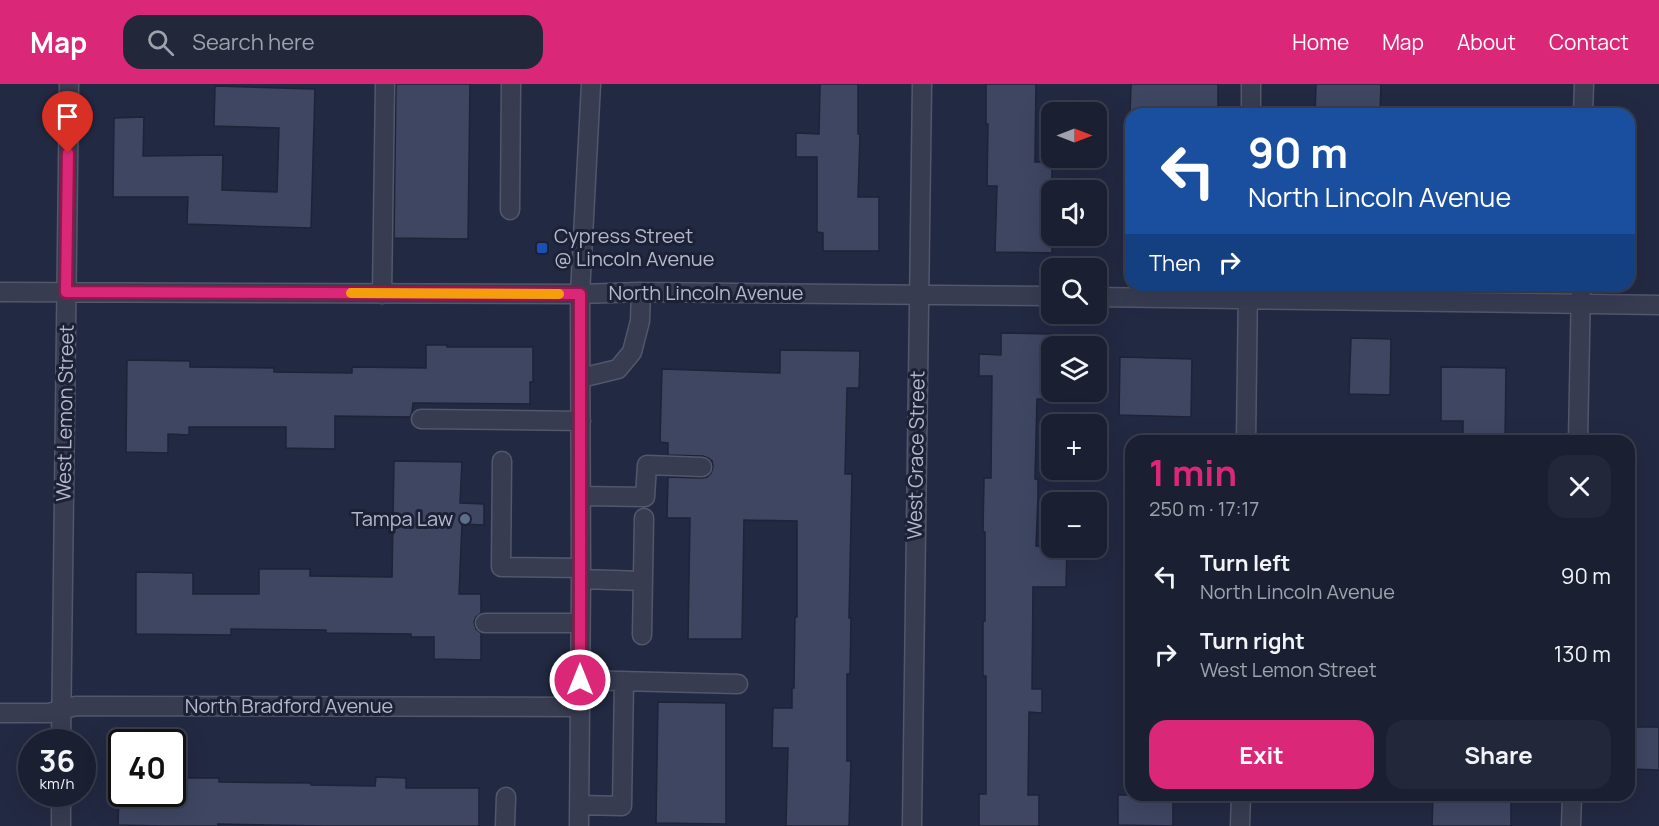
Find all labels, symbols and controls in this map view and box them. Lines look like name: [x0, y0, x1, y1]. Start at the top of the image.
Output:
search box: [123, 15, 543, 69]
text: Map: [30, 23, 87, 61]
icon: search: [144, 26, 177, 59]
text: Search here: [192, 27, 315, 57]
text: Home: [1292, 28, 1349, 56]
text: Map: [1382, 28, 1424, 56]
text: About: [1457, 28, 1516, 56]
text: Contact: [1549, 28, 1629, 56]
pin: [42, 91, 93, 153]
icon: arrive: [51, 100, 84, 133]
north arrow: [1041, 102, 1107, 168]
map controls: [1041, 102, 1107, 558]
text: 90 m: [1248, 123, 1348, 181]
icon: left: [1149, 132, 1227, 210]
text: North Lincoln Avenue: [1248, 178, 1511, 215]
button: sound: [1041, 180, 1107, 246]
place label: Cypress Street @ Lincoln Avenue: [554, 222, 714, 272]
marker: Cypress Street @ Lincoln Avenue: [535, 241, 549, 255]
icon: right: [1213, 246, 1246, 279]
text: Then: [1149, 248, 1201, 278]
button: search: [1041, 258, 1107, 324]
street label: North Lincoln Avenue: [609, 279, 803, 306]
street label: West Lemon Street: [49, 324, 80, 502]
button: layers: [1041, 336, 1107, 402]
street label: West Grace Street: [901, 370, 930, 540]
button: +: [1041, 414, 1107, 480]
text: 1 min: [1149, 448, 1237, 497]
button: close: [1548, 455, 1611, 518]
button: −: [1041, 492, 1107, 558]
text: 250 m · 17:17: [1149, 495, 1259, 522]
place label: Tampa Law: [351, 505, 453, 532]
marker: Tampa Law: [458, 512, 472, 526]
text: Turn left: [1200, 548, 1290, 578]
icon: left: [1149, 560, 1182, 593]
text: 90 m: [1561, 561, 1611, 591]
text: North Lincoln Avenue: [1200, 578, 1395, 605]
text: Turn right: [1200, 626, 1305, 656]
icon: right: [1149, 638, 1182, 671]
text: 130 m: [1554, 639, 1611, 669]
position arrow: [548, 648, 612, 712]
text: West Lemon Street: [1200, 656, 1377, 683]
street label: North Bradford Avenue: [185, 692, 393, 719]
button: Exit: [1149, 720, 1374, 789]
button: Share: [1386, 720, 1611, 789]
speed limit sign: 40: [108, 729, 186, 807]
text: 36: [39, 740, 75, 781]
text: km/h: [40, 773, 74, 794]

